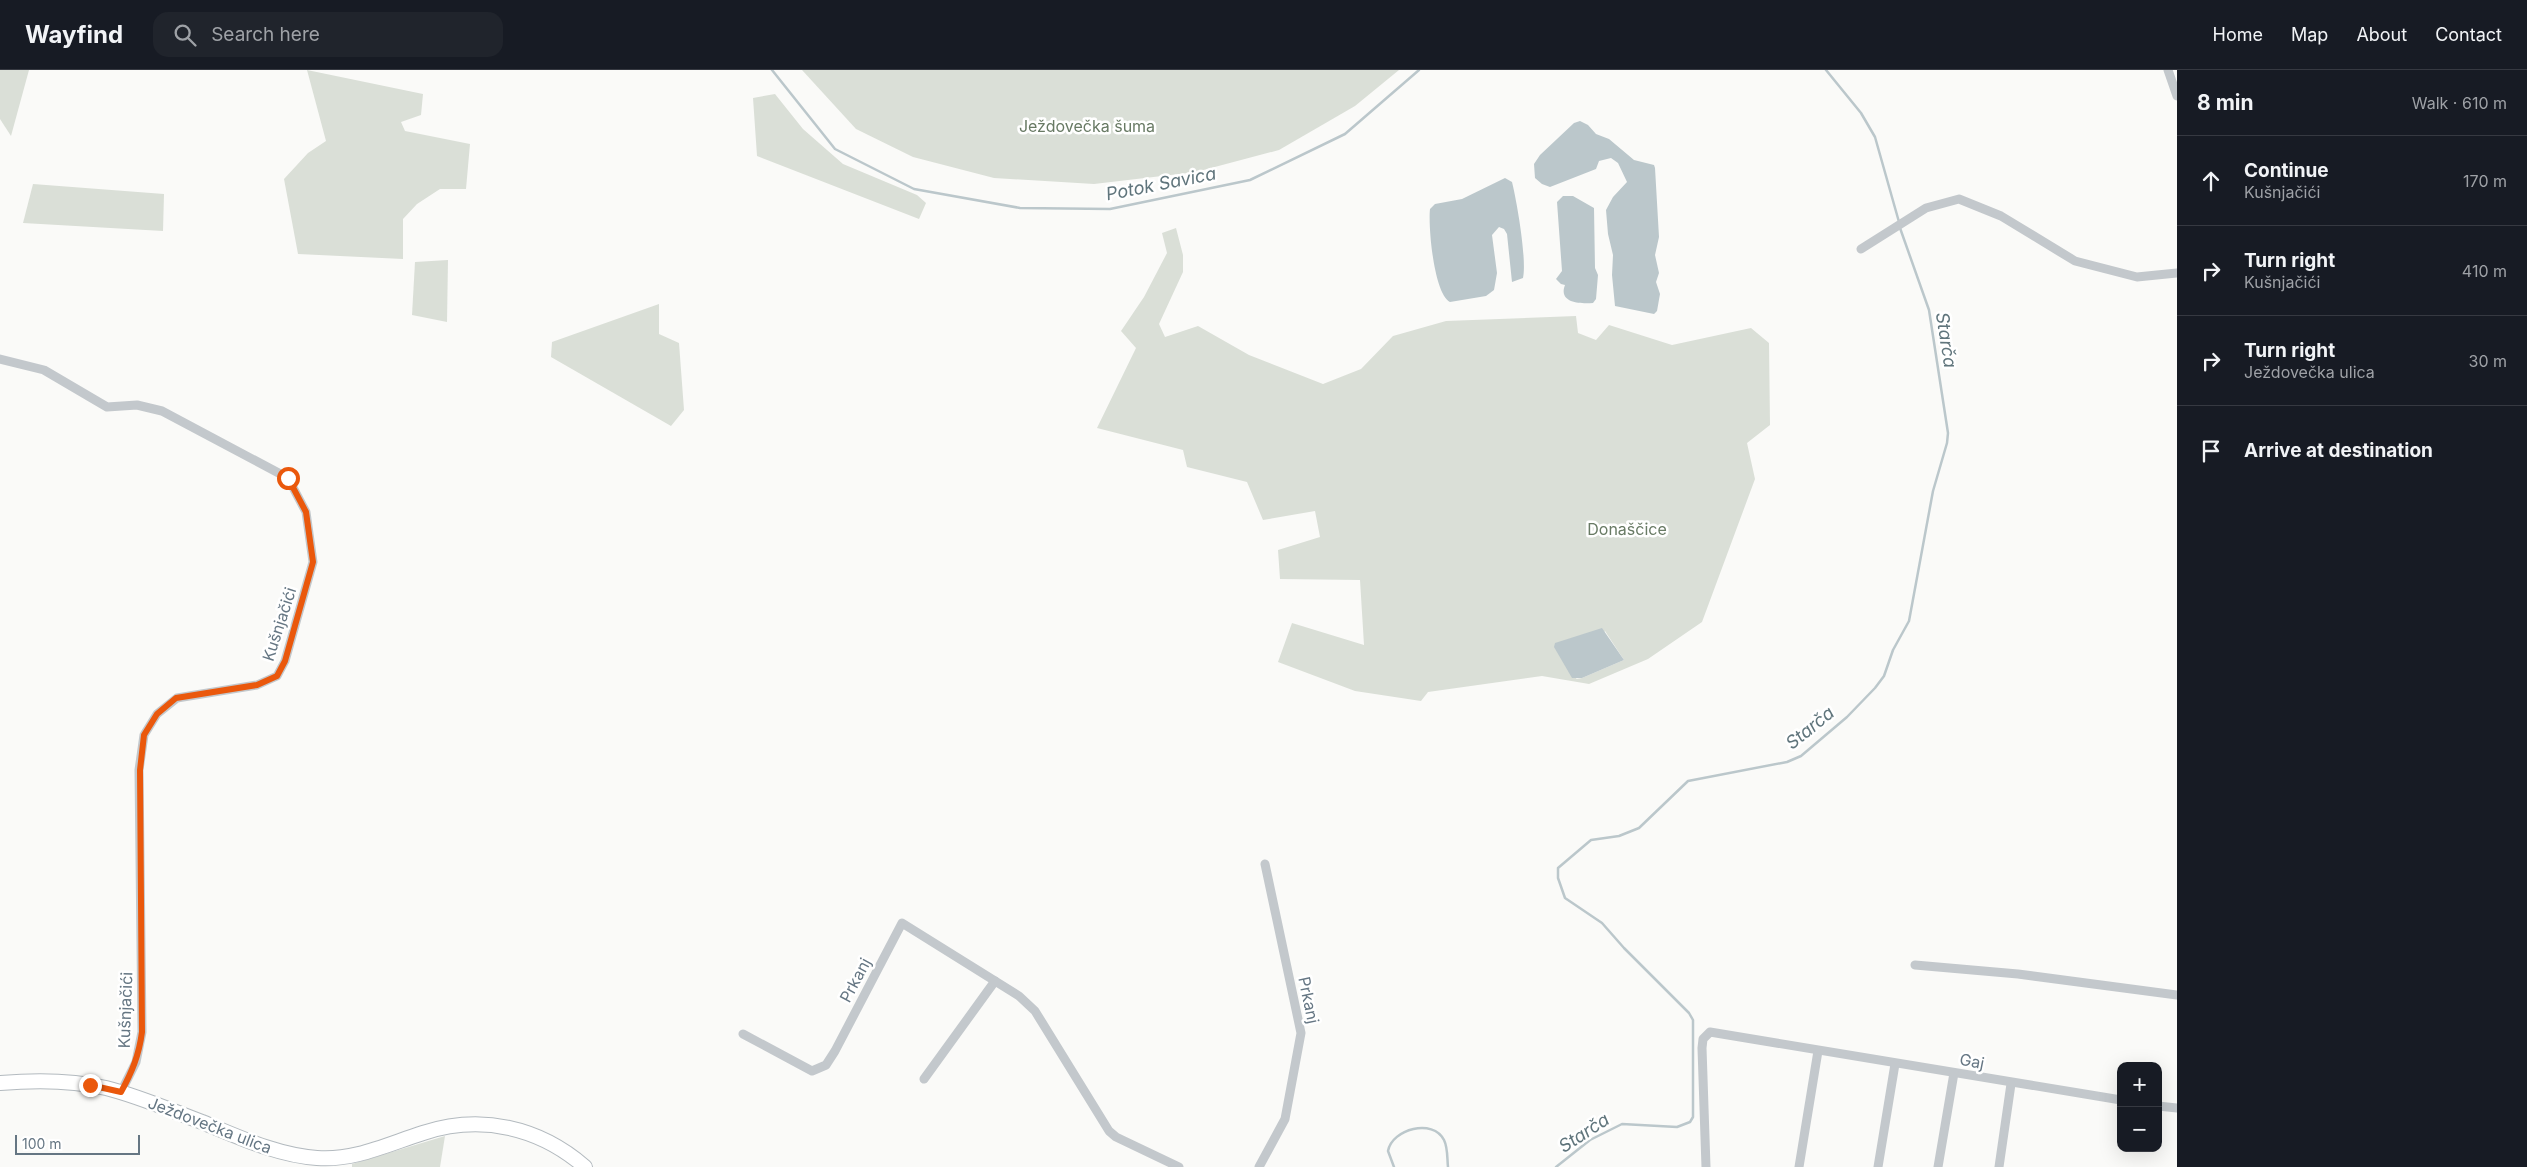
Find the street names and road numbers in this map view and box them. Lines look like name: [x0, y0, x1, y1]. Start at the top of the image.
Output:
street label: Kušnjačići: [258, 585, 300, 663]
street label: Prkanj: [835, 954, 875, 1006]
street label: Kušnjačići: [114, 971, 136, 1049]
street label: Prkanj: [1294, 975, 1324, 1025]
street label: Gaj: [1958, 1049, 1986, 1073]
street label: Ježdovečka ulica: [145, 1092, 275, 1158]

